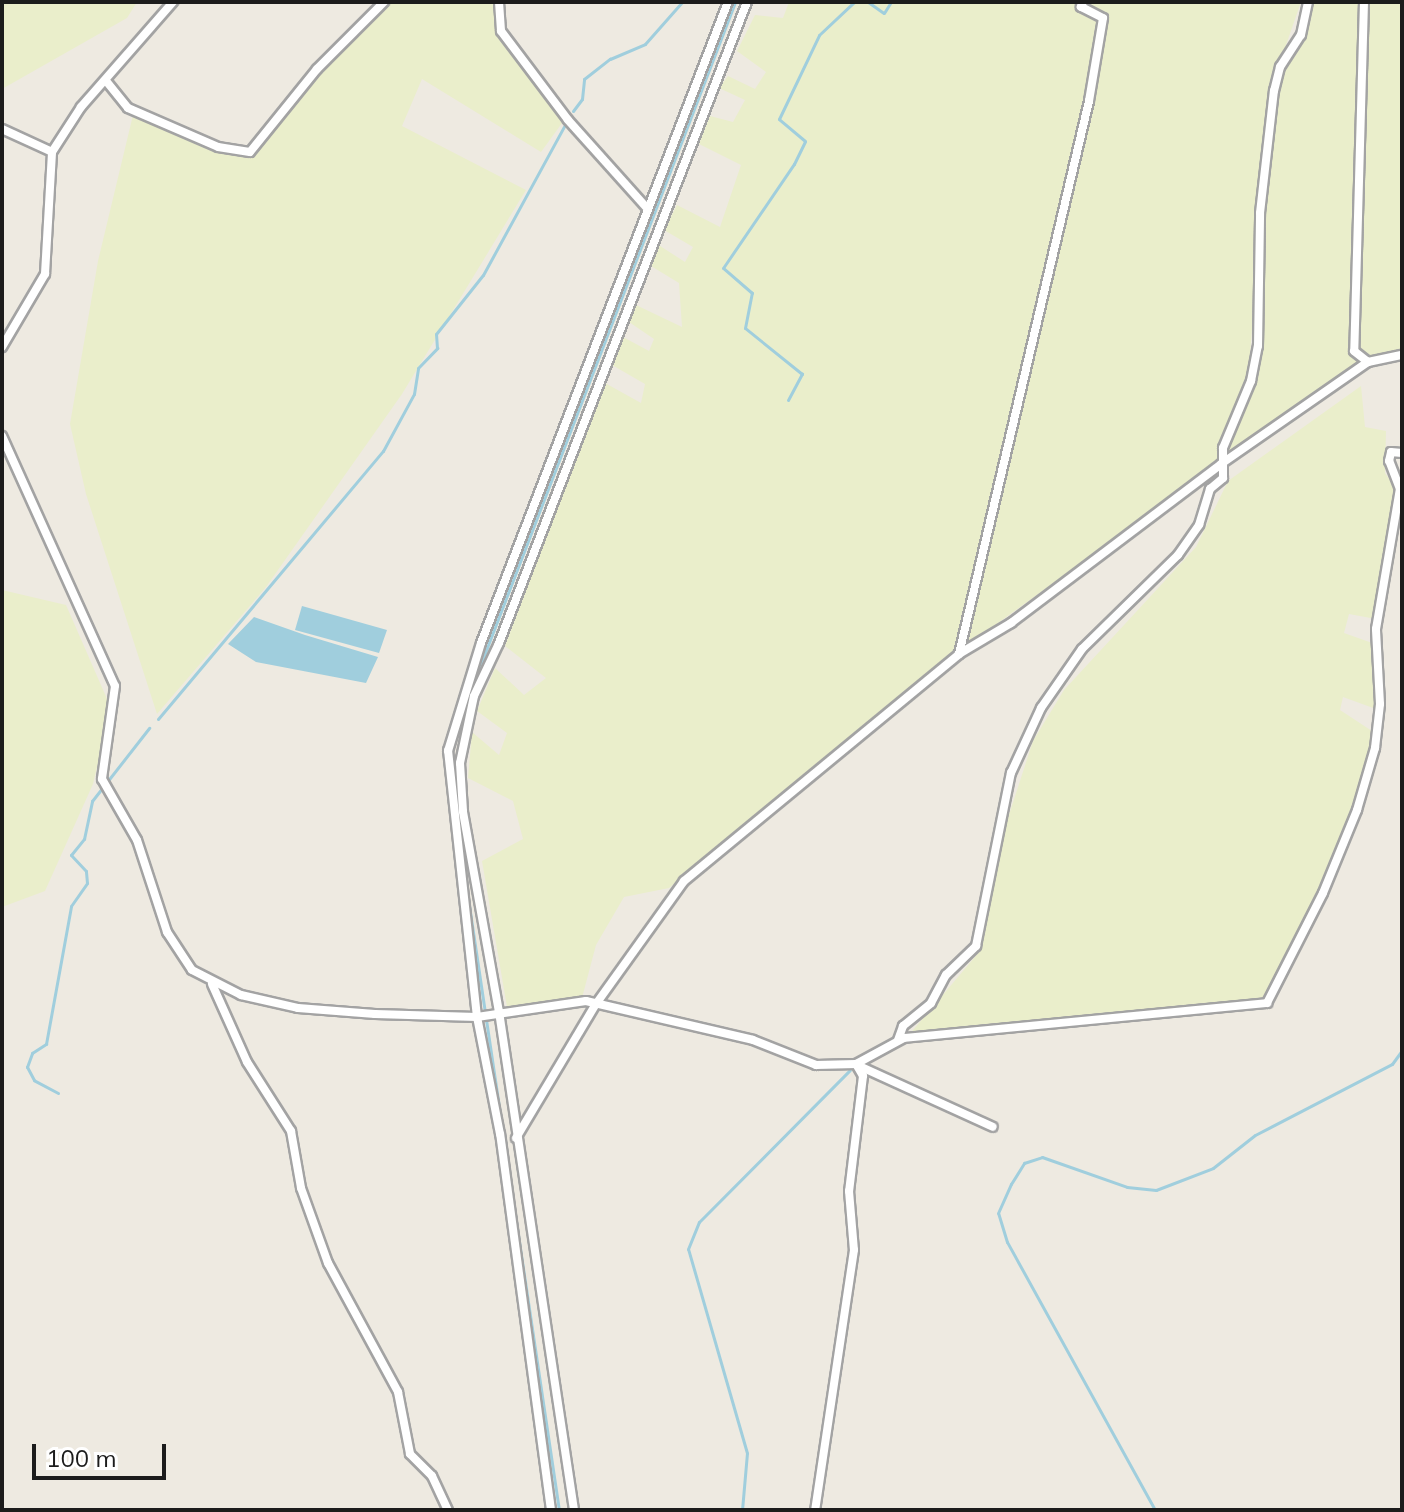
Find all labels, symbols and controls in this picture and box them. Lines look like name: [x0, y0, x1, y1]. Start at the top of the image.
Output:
scale bar: [36, 1428, 170, 1478]
text: 100 m: [46, 1443, 117, 1473]

